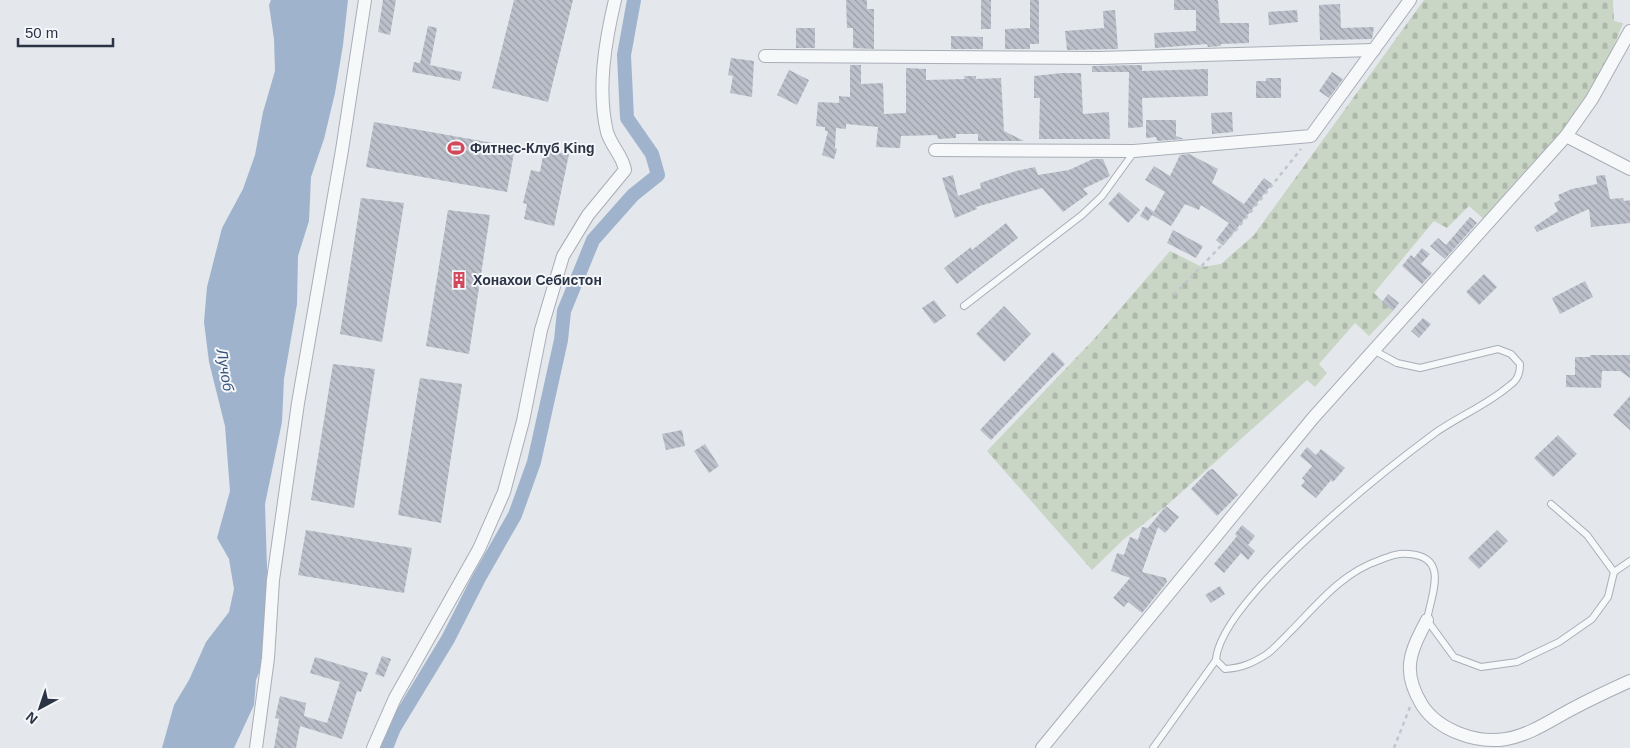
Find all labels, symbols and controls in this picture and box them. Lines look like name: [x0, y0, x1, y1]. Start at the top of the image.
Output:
scale bar: [18, 15, 112, 47]
text: 50 m: [25, 24, 58, 41]
sports icon: Фитнес-Клуб King: [446, 138, 466, 158]
place label: Фитнес-Клуб King: [470, 140, 595, 156]
building icon: Хонахои Себистон: [449, 270, 469, 290]
place label: Хонахои Себистон: [473, 272, 602, 288]
water label: Лучоб: [213, 347, 238, 393]
north arrow: [15, 683, 65, 733]
text: N: [23, 709, 41, 727]

